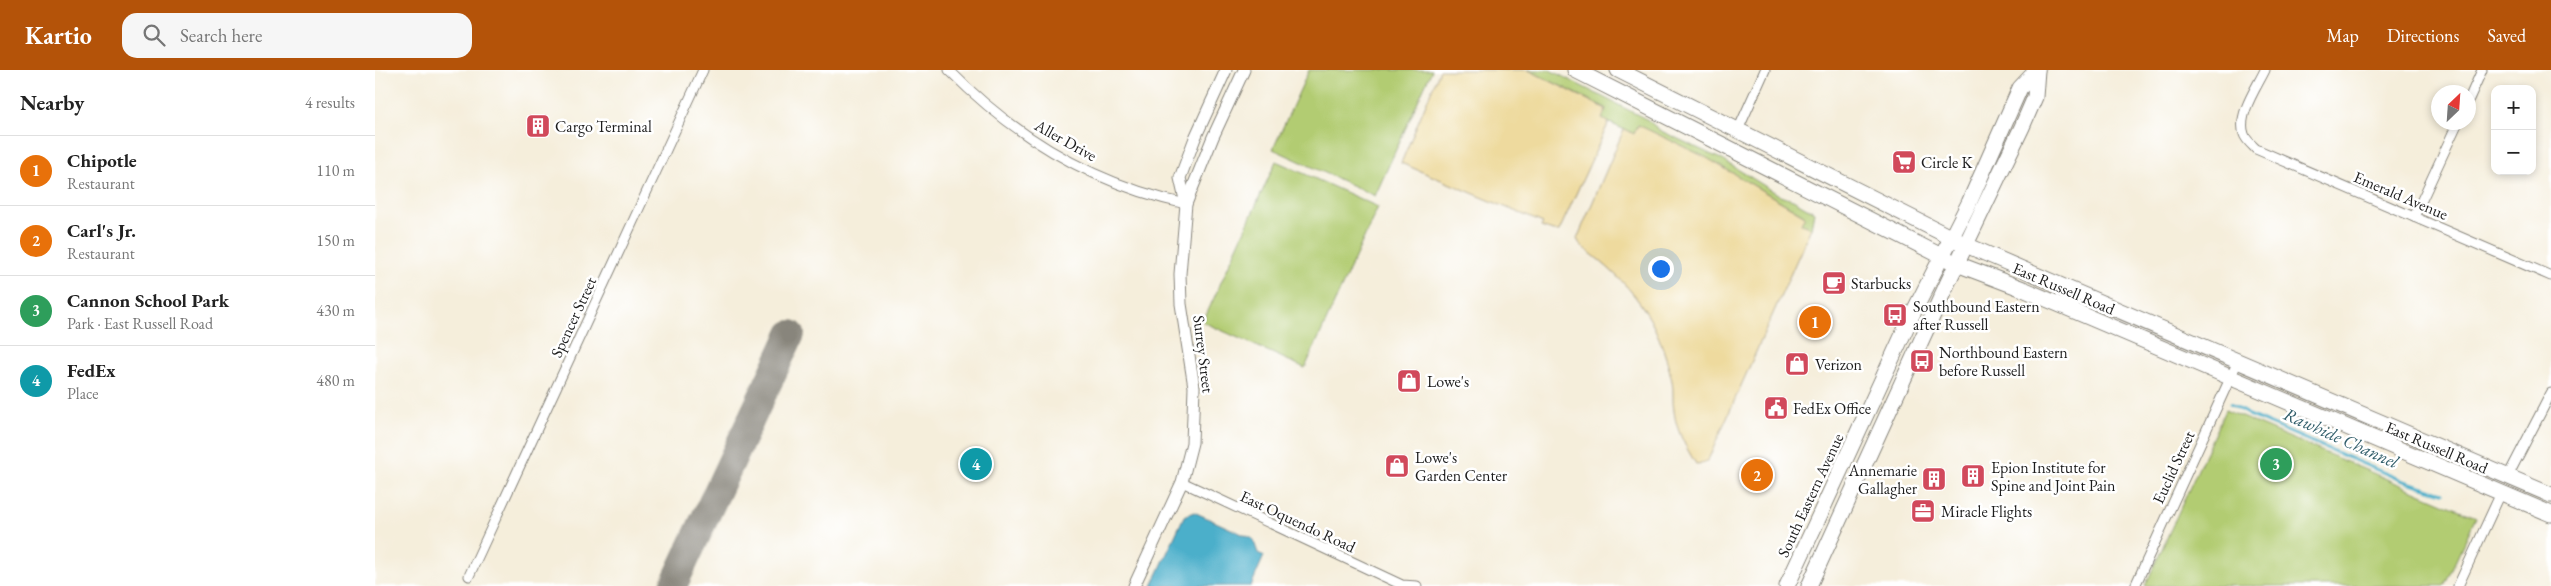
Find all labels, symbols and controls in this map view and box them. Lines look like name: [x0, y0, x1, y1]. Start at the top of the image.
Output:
search box: [122, 13, 472, 58]
text: Kartio: [25, 20, 92, 51]
icon: search: [140, 21, 168, 49]
text: Search here: [180, 23, 262, 48]
text: Map: [2327, 24, 2359, 47]
text: Directions: [2387, 24, 2459, 47]
text: Saved: [2487, 24, 2526, 47]
north arrow: [2431, 85, 2476, 130]
map controls: [2491, 85, 2536, 175]
button: +: [2491, 85, 2536, 130]
text: Nearby: [20, 89, 84, 116]
text: 4 results: [305, 92, 355, 113]
building icon: Cargo Terminal: [525, 113, 551, 139]
street label: Aller Drive: [1030, 114, 1100, 166]
place label: Cargo Terminal: [555, 116, 652, 137]
button: −: [2491, 130, 2536, 175]
text: Chipotle: [67, 148, 137, 173]
supermarket icon: Circle K: [1891, 149, 1917, 175]
place label: Circle K: [1921, 152, 1973, 173]
text: 1: [32, 160, 40, 181]
text: 110 m: [316, 160, 355, 181]
street label: Emerald Avenue: [2350, 166, 2451, 225]
text: Restaurant: [67, 173, 135, 194]
text: Carl's Jr.: [67, 218, 136, 243]
text: 2: [32, 230, 40, 251]
text: 150 m: [316, 230, 355, 251]
text: Restaurant: [67, 243, 135, 264]
your location: [1648, 256, 1674, 282]
street label: East Russell Road: [2009, 257, 2119, 320]
cafe icon: Starbucks: [1821, 270, 1847, 296]
place label: Starbucks: [1851, 273, 1911, 294]
street label: Spencer Street: [546, 274, 601, 361]
text: Cannon School Park: [67, 288, 229, 313]
place label: Southbound Eastern after Russell: [1913, 296, 2040, 335]
text: 3: [32, 300, 40, 321]
text: 430 m: [316, 300, 355, 321]
bus stop icon: Southbound Eastern after Russell: [1882, 302, 1908, 328]
pin: 1: [1799, 303, 1831, 341]
text: Park · East Russell Road: [67, 313, 213, 334]
street label: Surrey Street: [1188, 314, 1219, 394]
place label: Northbound Eastern before Russell: [1939, 342, 2068, 381]
bus stop icon: Northbound Eastern before Russell: [1909, 348, 1935, 374]
shop icon: Verizon: [1784, 351, 1810, 377]
place label: Verizon: [1815, 354, 1863, 375]
text: FedEx: [67, 358, 116, 383]
shop icon: Lowe's: [1396, 368, 1422, 394]
text: 4: [32, 370, 40, 391]
text: 480 m: [316, 370, 355, 391]
place label: Lowe's: [1427, 371, 1469, 392]
text: Place: [67, 383, 99, 404]
public building icon: FedEx Office: [1763, 395, 1789, 421]
place label: FedEx Office: [1793, 398, 1871, 419]
water label: Rawhide Channel: [2280, 402, 2403, 473]
street label: East Russell Road: [2382, 416, 2492, 479]
street label: Euclid Street: [2147, 427, 2199, 507]
street label: South Eastern Avenue: [1772, 430, 1848, 561]
pin: 4: [960, 445, 992, 483]
pin: 3: [2260, 445, 2292, 483]
place label: Lowe's Garden Center: [1415, 447, 1508, 486]
shop icon: Lowe's Garden Center: [1384, 453, 1410, 479]
pin: 2: [1741, 456, 1773, 494]
place label: Epion Institute for Spine and Joint Pain: [1991, 457, 2116, 496]
place label: Annemarie Gallagher: [1847, 460, 1918, 499]
building icon: Epion Institute for Spine and Joint Pain: [1960, 463, 1986, 489]
building icon: Annemarie Gallagher: [1921, 466, 1947, 492]
street label: East Oquendo Road: [1237, 486, 1360, 558]
office icon: Miracle Flights: [1910, 498, 1936, 524]
place label: Miracle Flights: [1941, 501, 2032, 522]

